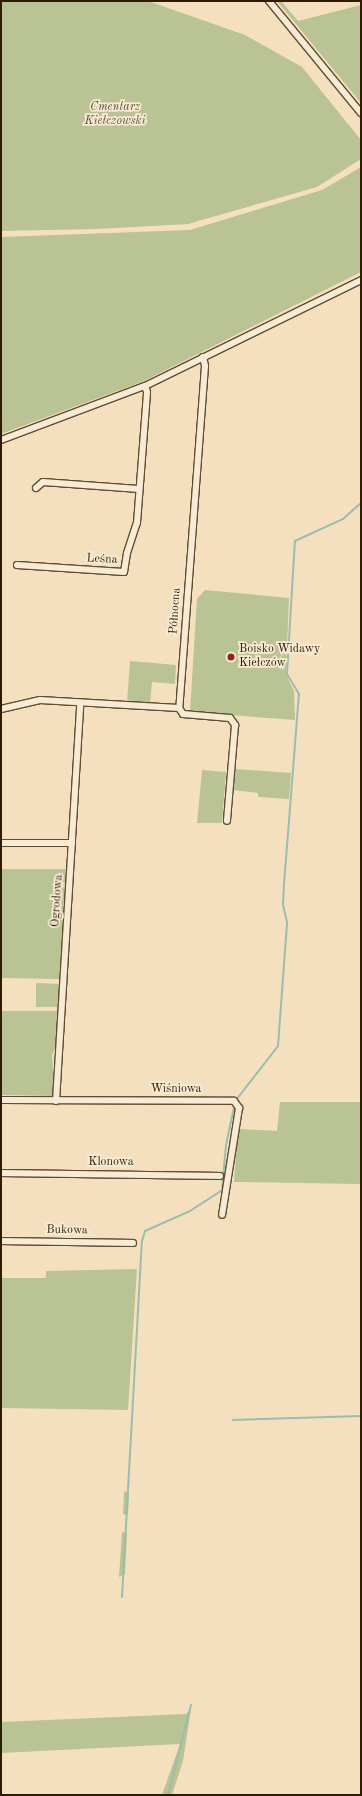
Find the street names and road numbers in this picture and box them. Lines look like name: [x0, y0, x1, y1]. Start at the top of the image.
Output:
street label: Leśna: [86, 552, 118, 568]
street label: Północna: [167, 587, 185, 635]
street label: Ogrodowa: [49, 874, 67, 928]
street label: Wiśniowa: [150, 1083, 202, 1097]
street label: Klonowa: [88, 1156, 134, 1170]
street label: Bukowa: [46, 1223, 88, 1239]

